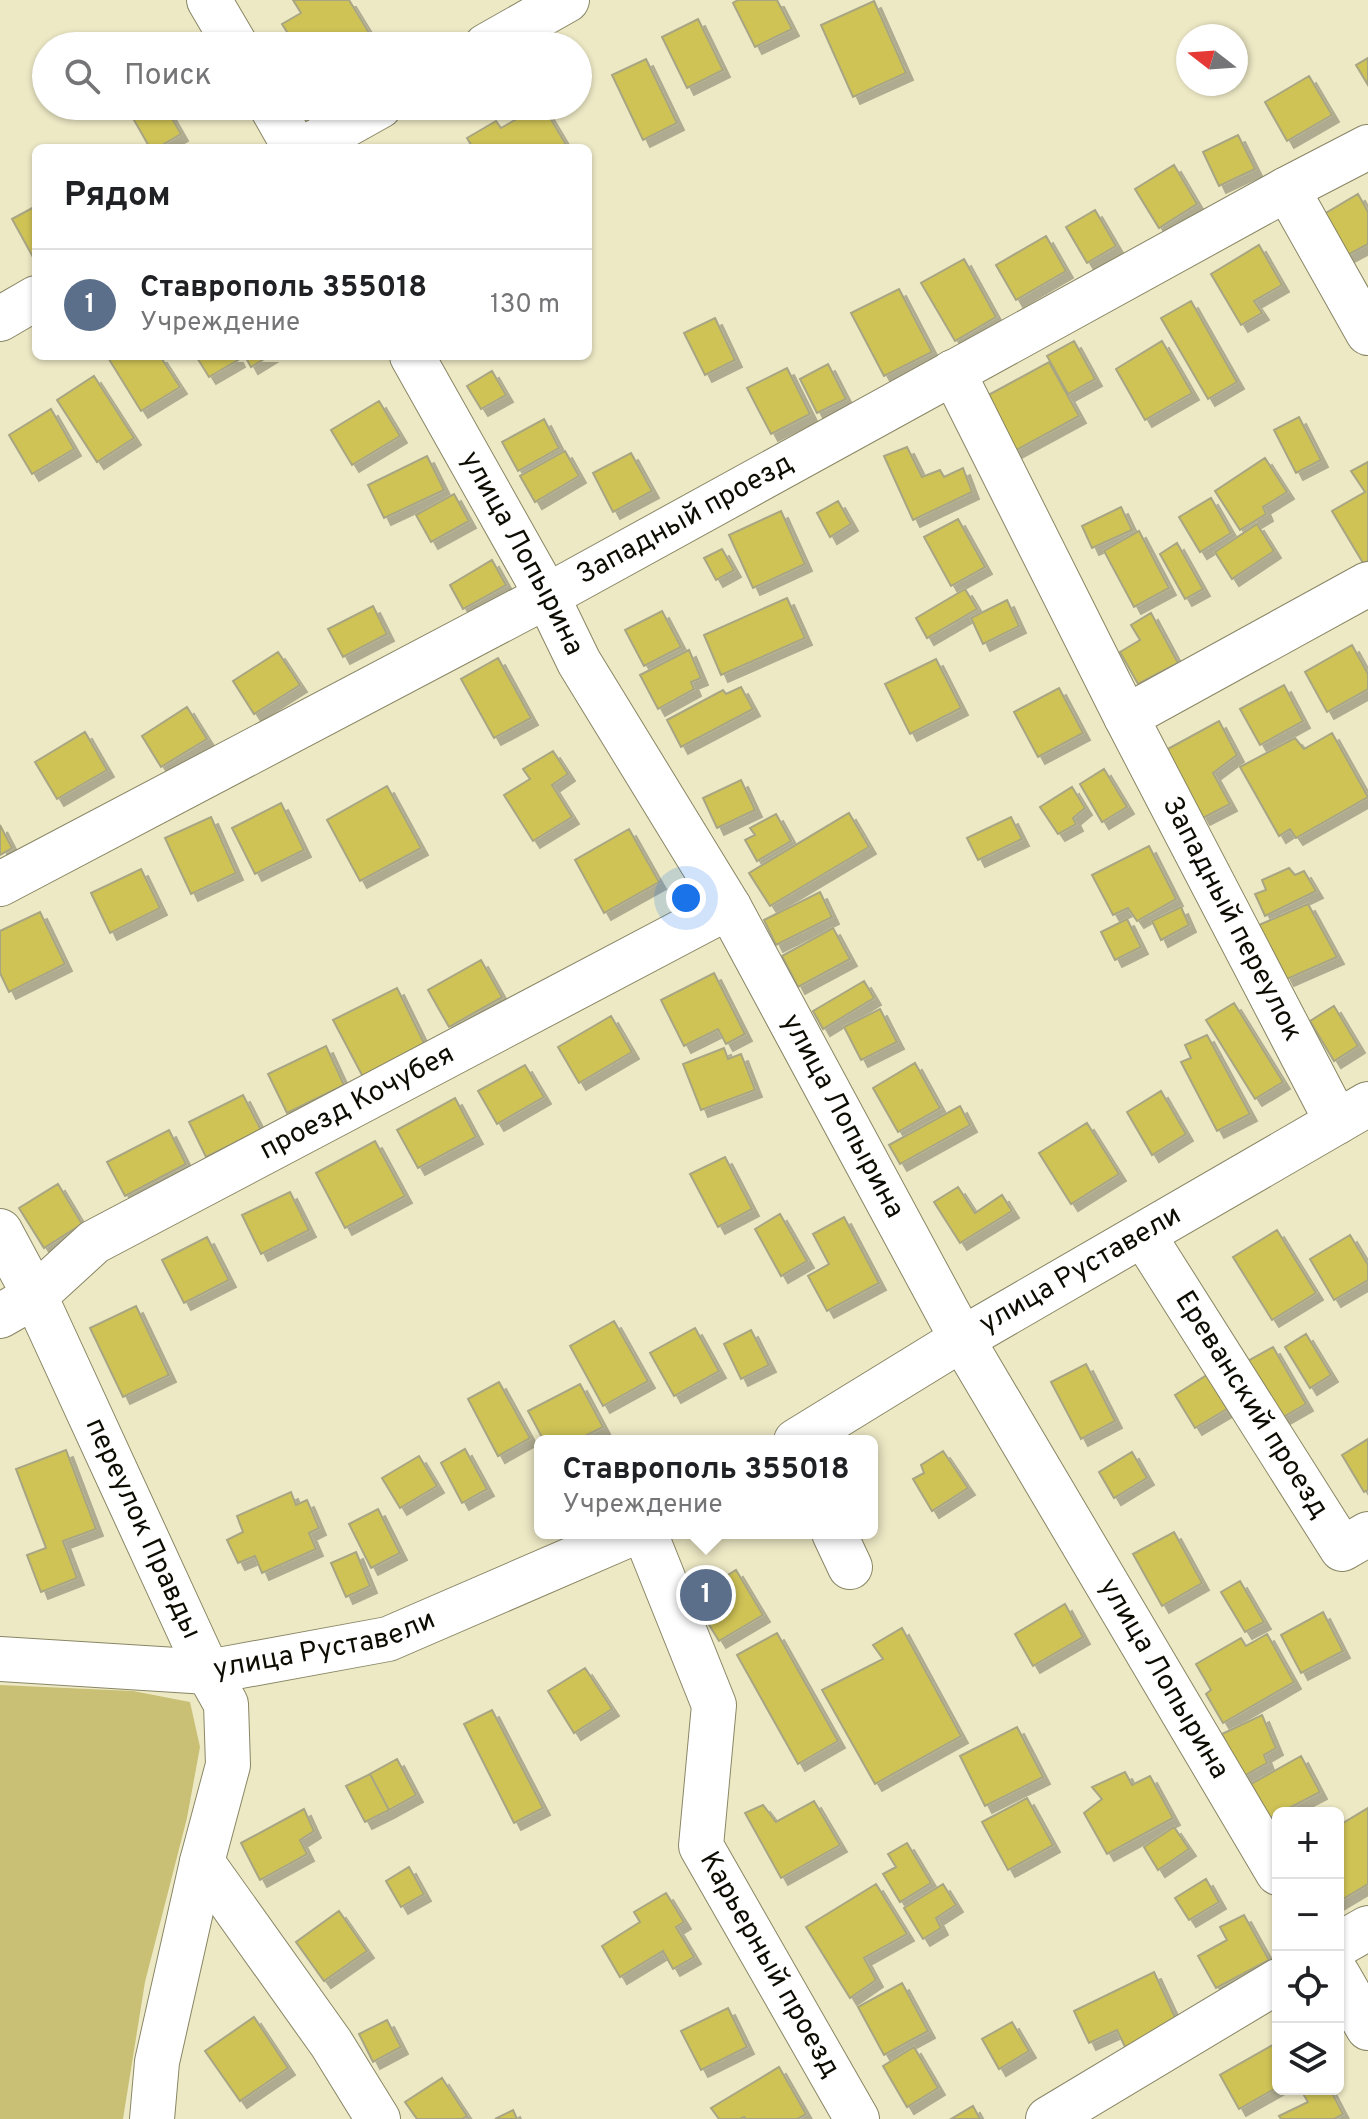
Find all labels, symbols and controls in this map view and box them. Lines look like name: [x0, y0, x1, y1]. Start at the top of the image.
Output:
north arrow: [1176, 24, 1248, 96]
search box: [32, 32, 592, 120]
icon: search: [60, 54, 104, 98]
text: Поиск: [124, 58, 212, 95]
text: Рядом: [64, 175, 171, 218]
text: Ставрополь 355018: [140, 270, 427, 307]
text: 1: [85, 289, 95, 322]
text: 130 m: [490, 289, 560, 322]
text: Учреждение: [140, 307, 300, 340]
street label: улица Лопырина: [451, 445, 591, 662]
street label: Западный проезд: [571, 446, 800, 594]
street label: Западный переулок: [1153, 791, 1310, 1048]
your location: [666, 878, 706, 918]
street label: улица Лопырина: [772, 1008, 912, 1225]
street label: проезд Кочубея: [254, 1037, 461, 1169]
street label: улица Руставели: [973, 1198, 1188, 1343]
street label: Ереванский проезд: [1166, 1285, 1336, 1526]
street label: переулок Правды: [76, 1412, 208, 1645]
popup: [534, 1435, 878, 1539]
text: Ставрополь 355018: [562, 1452, 850, 1489]
text: Учреждение: [562, 1489, 722, 1522]
pin: 1: [680, 1565, 732, 1625]
street label: улица Лопырина: [1090, 1572, 1237, 1786]
street label: улица Руставели: [211, 1603, 441, 1689]
map controls: [1272, 1807, 1344, 2095]
button: +: [1272, 1807, 1344, 1879]
street label: Карьерный проезд: [690, 1846, 848, 2084]
button: −: [1272, 1879, 1344, 1951]
button: locate: [1272, 1951, 1344, 2023]
button: layers: [1272, 2023, 1344, 2095]

